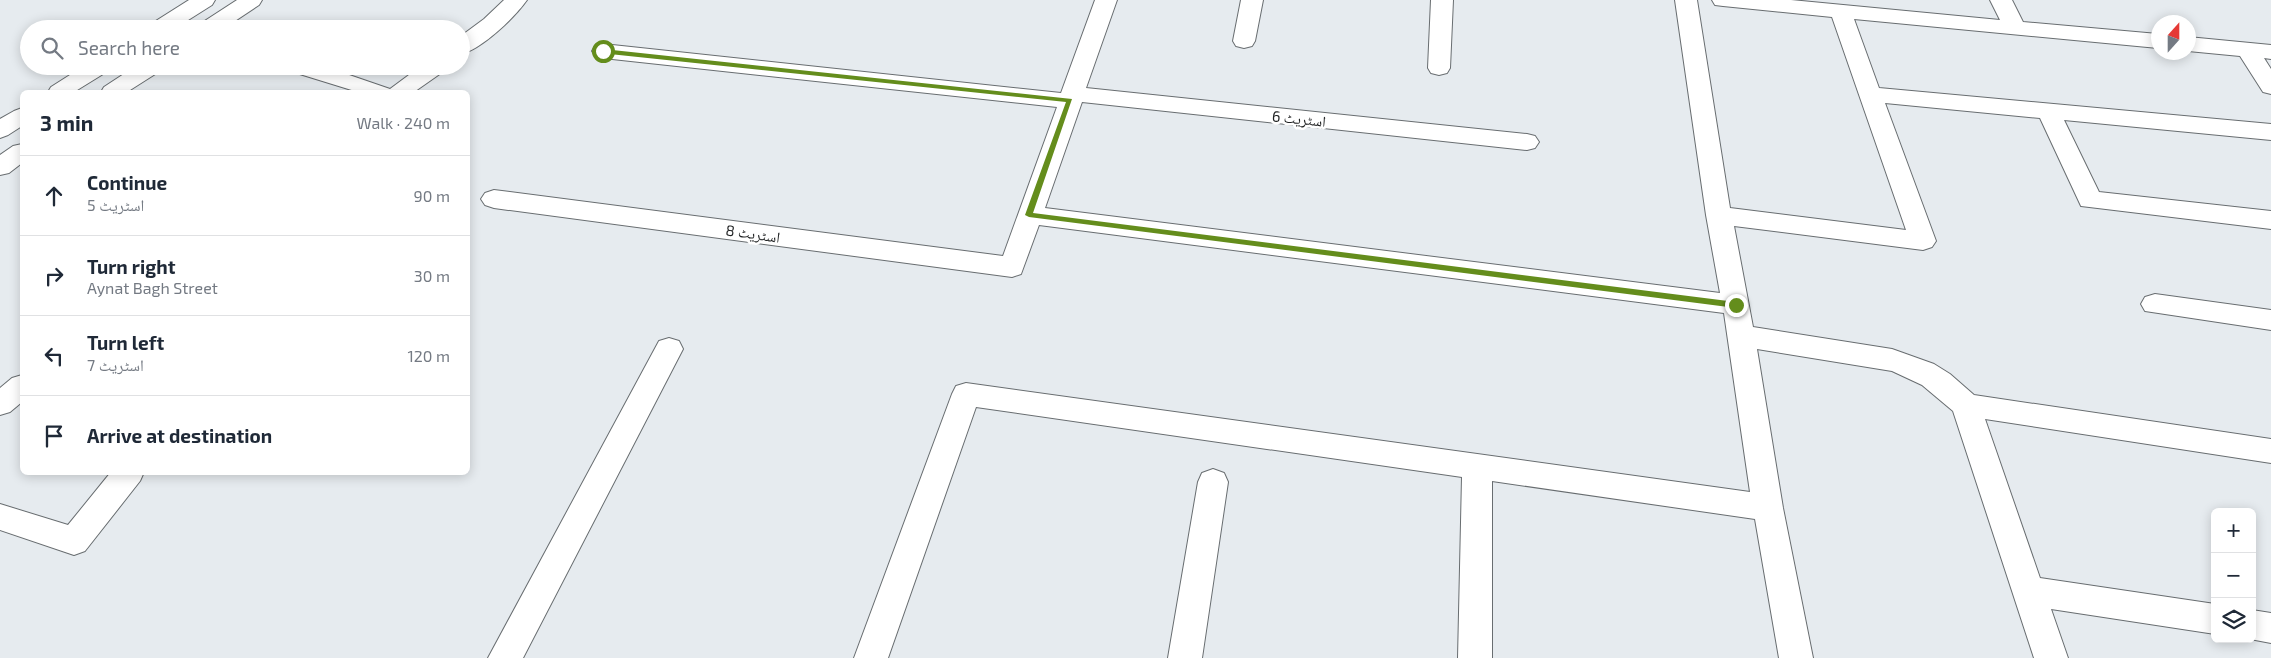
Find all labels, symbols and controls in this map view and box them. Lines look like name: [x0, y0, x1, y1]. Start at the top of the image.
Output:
north arrow: [2151, 15, 2196, 60]
search box: [20, 20, 470, 75]
icon: search: [38, 34, 66, 62]
text: Search here: [78, 36, 180, 59]
route start: [592, 40, 615, 63]
street label: اسٹریٹ 6: [1271, 106, 1327, 131]
text: 3 min: [40, 110, 93, 135]
text: Walk · 240 m: [357, 113, 450, 132]
text: Continue: [87, 171, 167, 194]
icon: ahead: [40, 182, 68, 210]
text: 90 m: [414, 186, 450, 205]
text: اسٹریٹ 5: [87, 195, 144, 214]
street label: اسٹریٹ 8: [724, 220, 781, 247]
text: Turn right: [87, 255, 175, 278]
icon: right: [40, 262, 68, 290]
text: 30 m: [414, 266, 450, 285]
text: Aynat Bagh Street: [87, 278, 218, 297]
route end: [1725, 294, 1748, 317]
text: Turn left: [87, 331, 164, 354]
icon: left: [40, 342, 68, 370]
text: 120 m: [407, 346, 450, 365]
text: اسٹریٹ 7: [87, 355, 144, 374]
icon: arrive: [40, 422, 68, 450]
text: Arrive at destination: [87, 424, 272, 447]
map controls: [2211, 508, 2256, 643]
button: +: [2211, 508, 2256, 553]
button: −: [2211, 553, 2256, 598]
button: layers: [2211, 598, 2256, 643]

